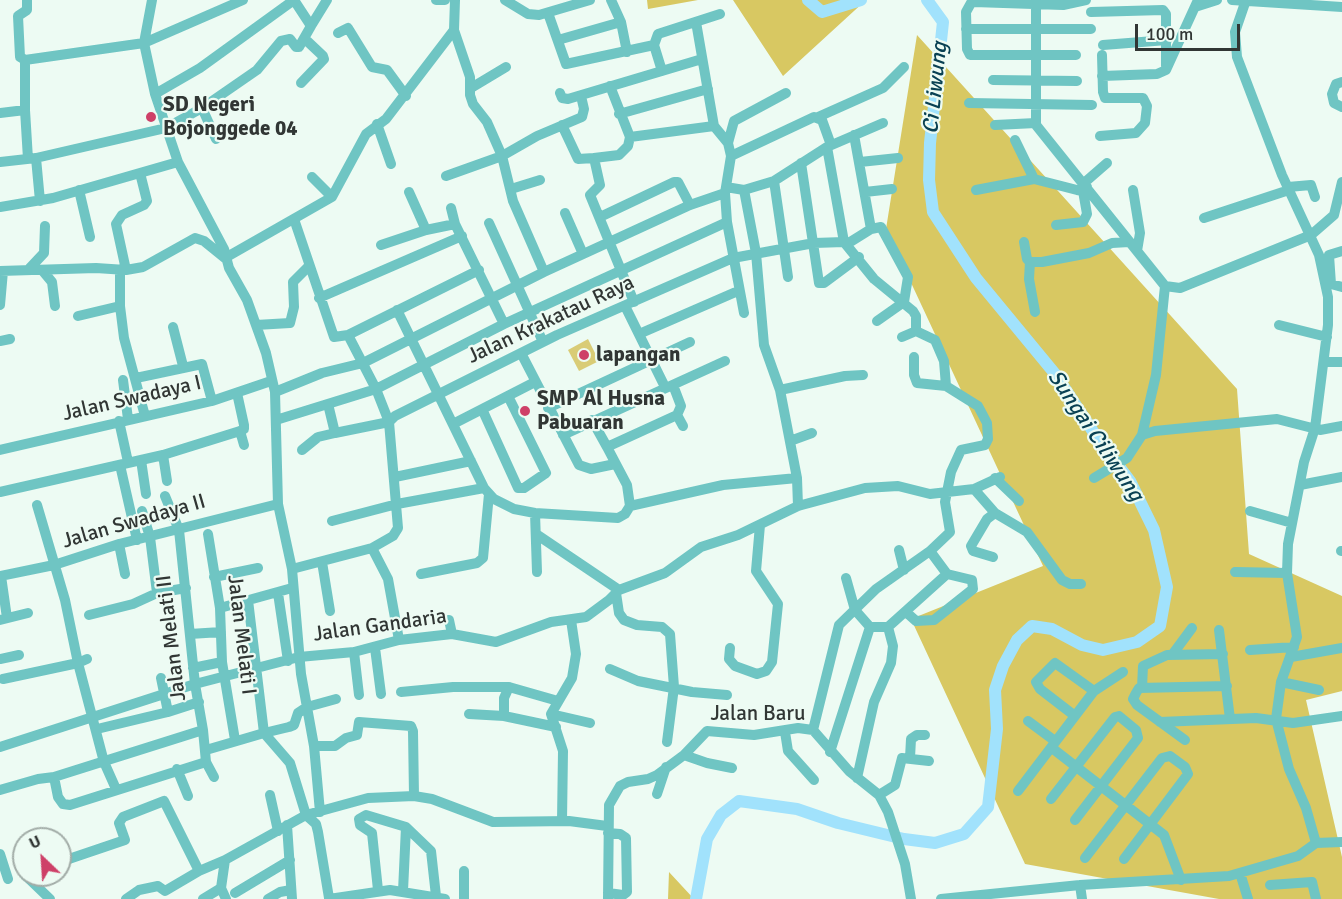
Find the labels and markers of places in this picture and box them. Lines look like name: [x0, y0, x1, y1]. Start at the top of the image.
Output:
place label: SD Negeri Bojonggede 04: [163, 92, 298, 142]
marker: SD Negeri Bojonggede 04: [144, 110, 158, 124]
place label: lapangan: [596, 342, 680, 368]
marker: lapangan: [577, 348, 591, 362]
place label: SMP Al Husna Pabuaran: [537, 386, 665, 436]
marker: SMP Al Husna Pabuaran: [518, 404, 532, 418]

